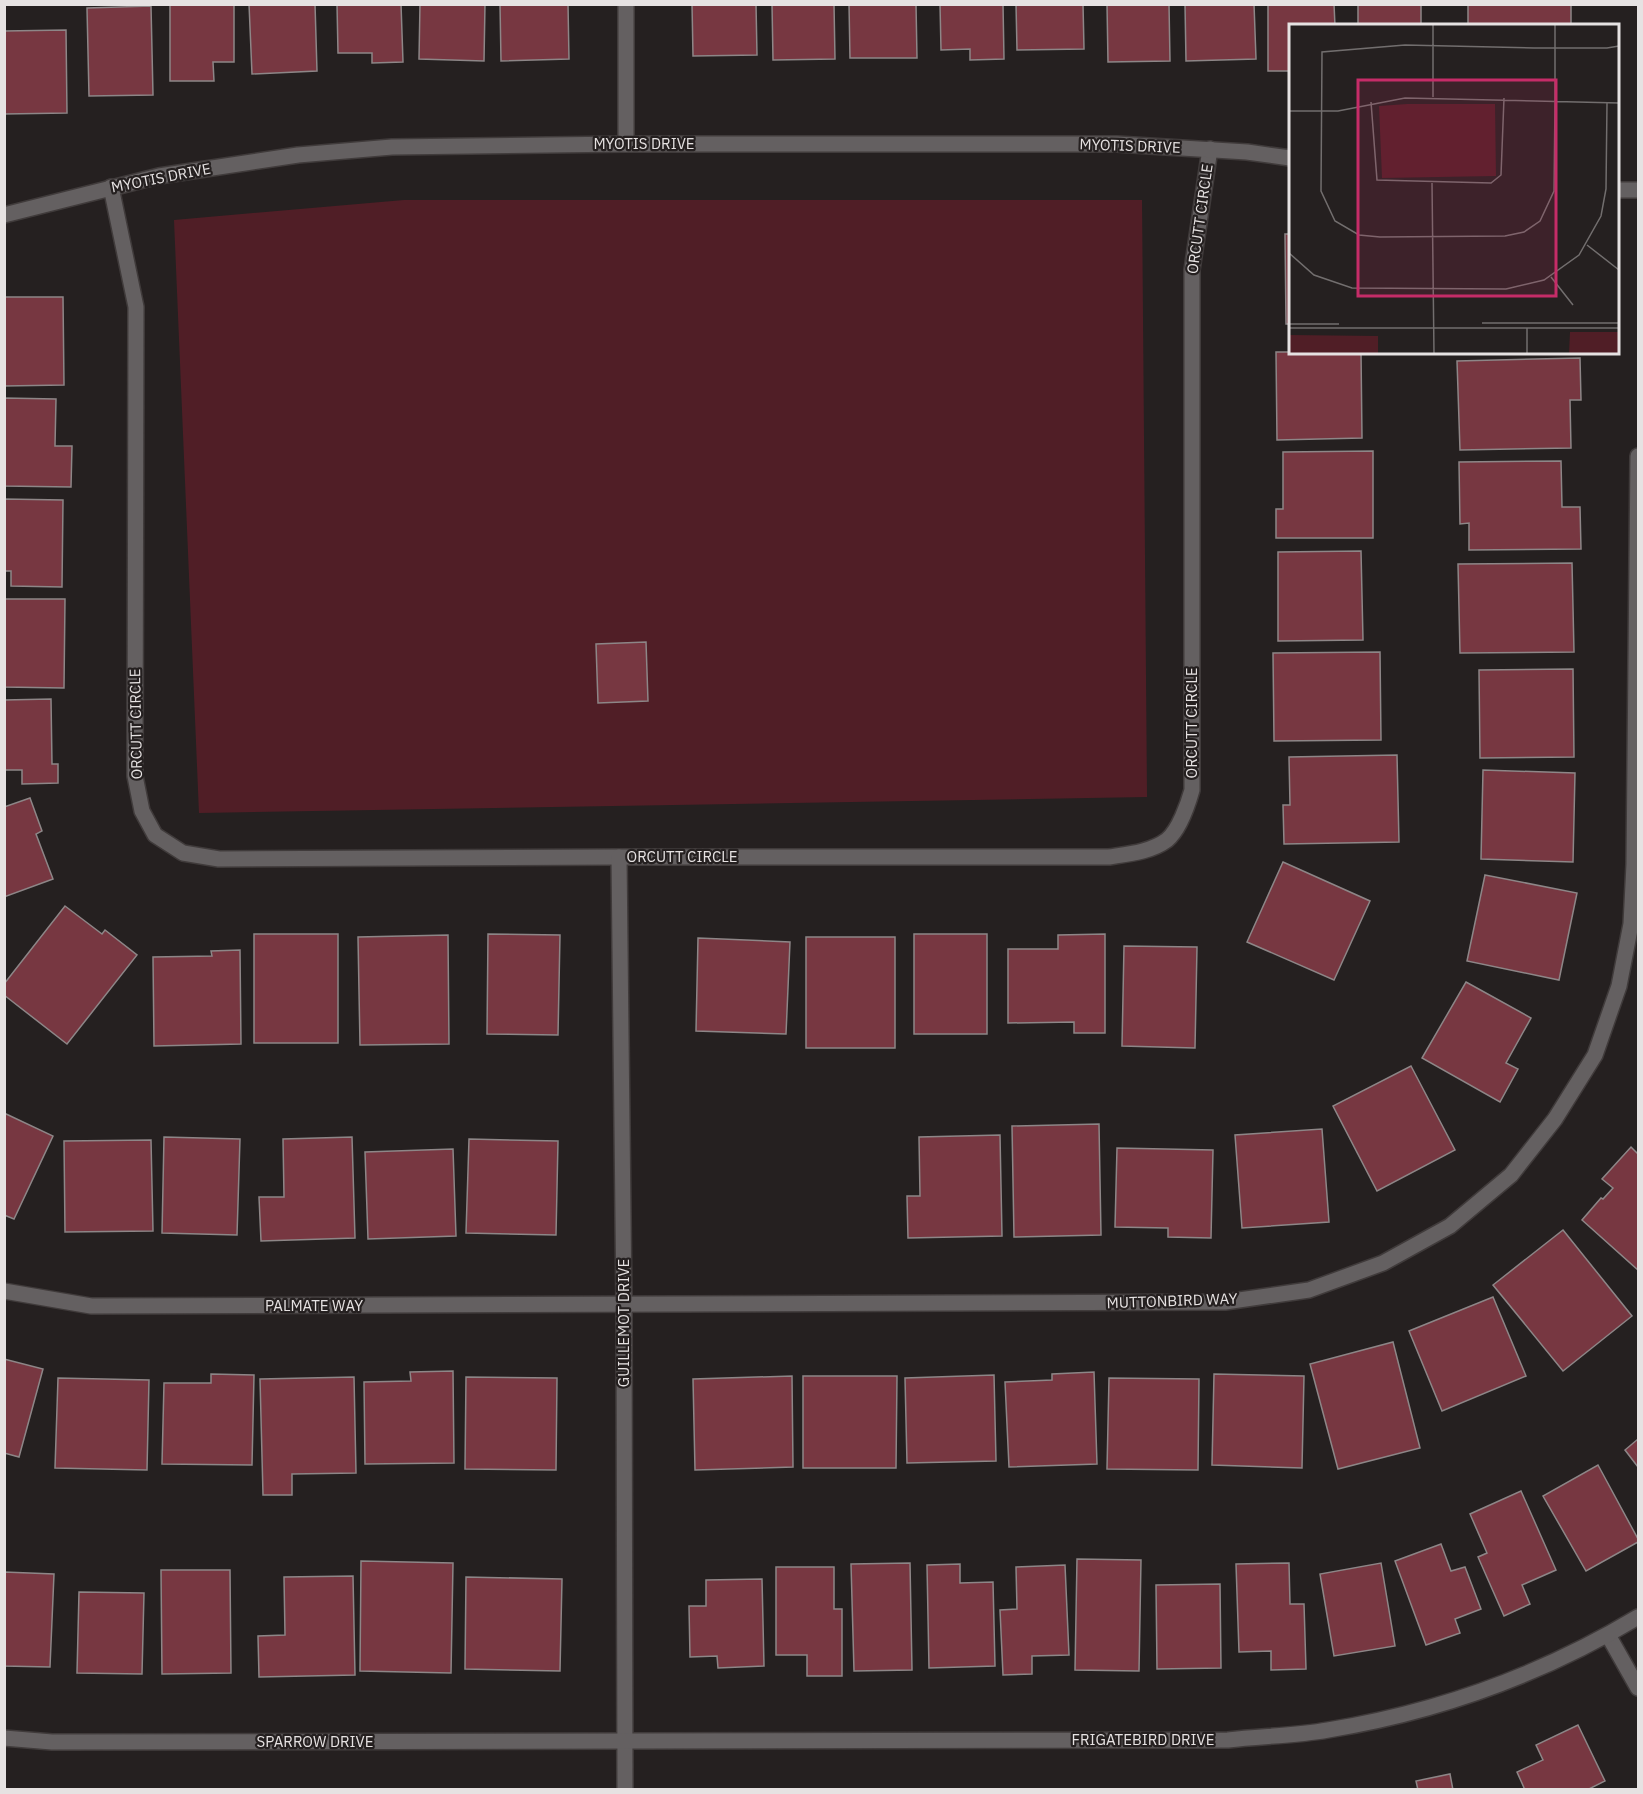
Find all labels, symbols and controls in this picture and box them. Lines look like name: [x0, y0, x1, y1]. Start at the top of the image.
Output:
inset map: [1289, 24, 1619, 354]
street label: MYOTIS DRIVE: [593, 134, 695, 153]
street label: MYOTIS DRIVE: [1079, 134, 1181, 157]
street label: MYOTIS DRIVE: [109, 159, 212, 196]
street label: ORCUTT CIRCLE: [1182, 163, 1217, 275]
street label: ORCUTT CIRCLE: [125, 668, 146, 780]
street label: ORCUTT CIRCLE: [1182, 668, 1201, 778]
street label: ORCUTT CIRCLE: [627, 847, 737, 866]
street label: GUILLEMOT DRIVE: [614, 1259, 633, 1387]
street label: MUTTONBIRD WAY: [1106, 1289, 1238, 1312]
street label: PALMATE WAY: [265, 1296, 363, 1315]
street label: FRIGATEBIRD DRIVE: [1072, 1730, 1214, 1749]
street label: SPARROW DRIVE: [257, 1732, 373, 1751]

